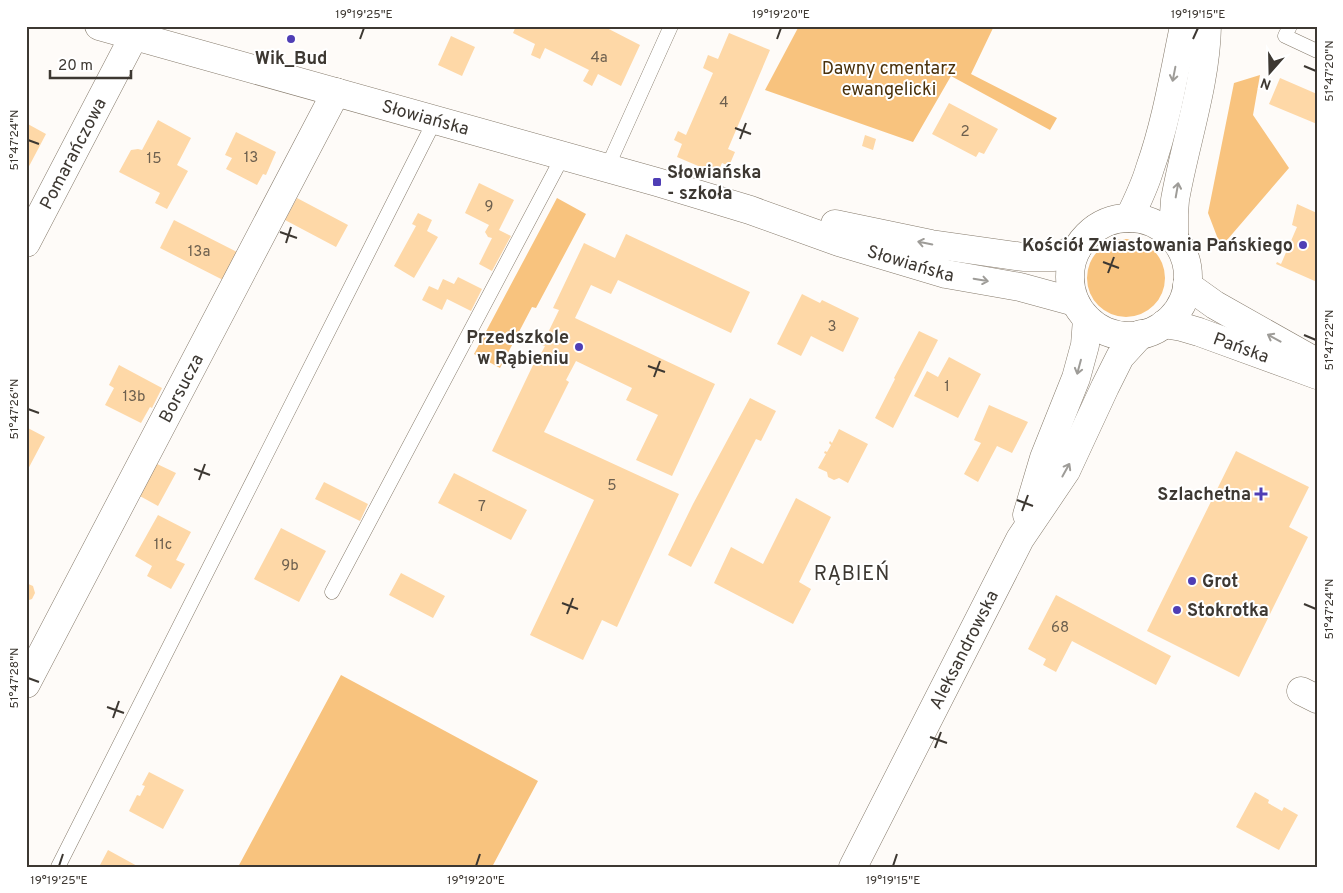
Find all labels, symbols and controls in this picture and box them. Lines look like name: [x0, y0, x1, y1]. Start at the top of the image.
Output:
text: 19°19'25"E: [335, 7, 393, 23]
text: 19°19'20"E: [752, 7, 810, 23]
text: 19°19'15"E: [1171, 7, 1225, 23]
marker: Wik_Bud: [285, 33, 297, 45]
text: 51°47'20"N: [1322, 40, 1338, 102]
scale bar: [50, 48, 131, 80]
place label: Wik_Bud: [255, 48, 327, 71]
north arrow: [1246, 48, 1296, 98]
house number: 4a: [590, 49, 608, 68]
text: 20 m: [58, 57, 93, 76]
park label: Dawny cmentarz ewangelicki: [822, 58, 956, 102]
one-way arrow: [1169, 66, 1178, 82]
text: N: [1258, 73, 1274, 93]
street label: Pomarańczowa: [35, 94, 113, 214]
house number: 4: [719, 94, 729, 113]
street label: Słowiańska: [379, 96, 471, 142]
text: 51°47'24"N: [7, 109, 23, 171]
house number: 2: [960, 123, 970, 142]
house number: 13: [244, 149, 258, 168]
house number: 15: [147, 150, 161, 169]
place label: Słowiańska - szkoła: [667, 162, 761, 206]
marker: Słowiańska - szkoła: [651, 176, 663, 188]
one-way arrow: [1173, 183, 1182, 199]
house number: 9: [485, 198, 493, 217]
place label: Kościół Zwiastowania Pańskiego: [1022, 235, 1293, 258]
one-way arrow: [918, 237, 934, 247]
marker: Kościół Zwiastowania Pańskiego: [1297, 239, 1309, 251]
street label: Słowiańska: [864, 241, 956, 288]
house number: 13a: [188, 243, 210, 262]
one-way arrow: [972, 275, 988, 285]
text: 51°47'22"N: [1322, 309, 1338, 371]
house number: 3: [827, 318, 837, 337]
place label: Przedszkole w Rąbieniu: [466, 327, 569, 371]
street label: Pańska: [1210, 328, 1272, 370]
one-way arrow: [1268, 333, 1282, 343]
marker: Przedszkole w Rąbieniu: [573, 341, 585, 353]
street label: Borsucza: [155, 350, 210, 427]
one-way arrow: [1074, 358, 1083, 374]
house number: 1: [944, 378, 950, 397]
text: 51°47'26"N: [7, 379, 23, 439]
house number: 13b: [122, 388, 146, 407]
one-way arrow: [1062, 463, 1072, 477]
house number: 5: [607, 477, 617, 496]
place label: Szlachetna: [1157, 484, 1251, 507]
marker: Szlachetna: [1255, 488, 1267, 500]
house number: 7: [478, 498, 486, 517]
house number: 11c: [154, 536, 172, 555]
house number: 9b: [281, 557, 299, 576]
district label: RĄBIEŃ: [814, 560, 890, 588]
place label: Grot: [1202, 571, 1238, 594]
marker: Grot: [1186, 575, 1198, 587]
text: 51°47'24"N: [1322, 578, 1338, 640]
street label: Aleksandrowska: [925, 587, 1005, 714]
place label: Stokrotka: [1187, 600, 1269, 623]
marker: Stokrotka: [1171, 604, 1183, 616]
house number: 68: [1051, 619, 1069, 638]
text: 51°47'28"N: [7, 647, 23, 709]
text: 19°19'25"E: [30, 873, 88, 889]
text: 19°19'20"E: [447, 873, 505, 889]
text: 19°19'15"E: [866, 873, 920, 889]

